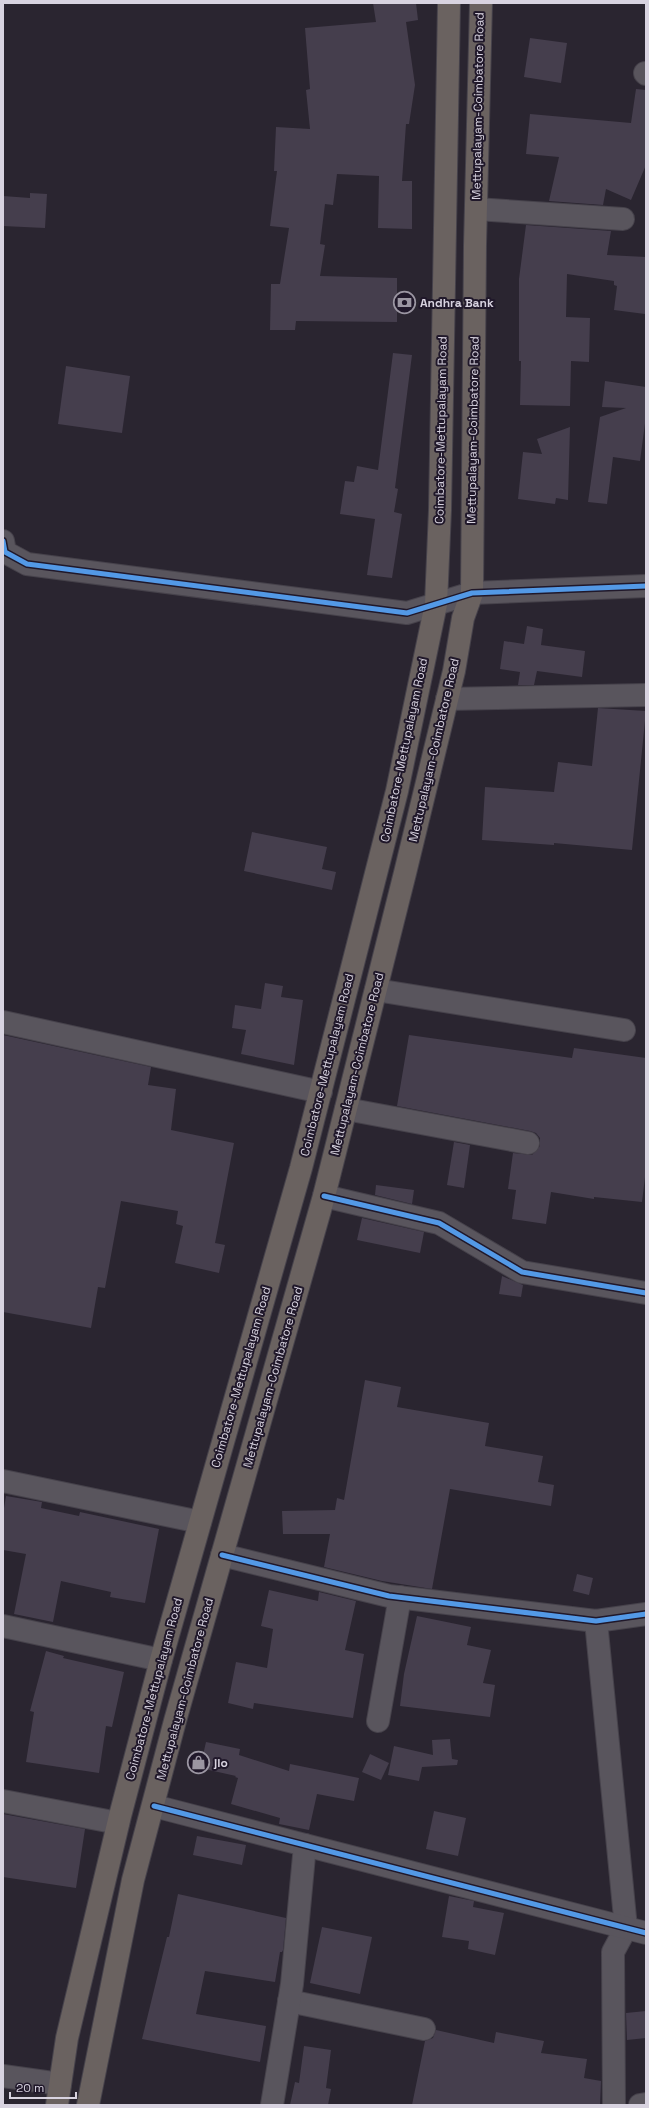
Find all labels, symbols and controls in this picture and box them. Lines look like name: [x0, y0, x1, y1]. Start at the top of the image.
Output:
street label: Mettupalayam-Coimbatore Road: [468, 12, 488, 200]
bank icon: Andhra Bank: [392, 290, 418, 316]
place label: Andhra Bank: [420, 295, 494, 311]
street label: Coimbatore-Mettupalayam Road: [431, 336, 451, 524]
street label: Mettupalayam-Coimbatore Road: [463, 336, 483, 524]
street label: Coimbatore-Mettupalayam Road: [377, 656, 431, 844]
street label: Mettupalayam-Coimbatore Road: [405, 657, 463, 843]
street label: Mettupalayam-Coimbatore Road: [327, 971, 387, 1157]
street label: Coimbatore-Mettupalayam Road: [297, 972, 357, 1158]
street label: Coimbatore-Mettupalayam Road: [207, 1285, 275, 1469]
street label: Mettupalayam-Coimbatore Road: [239, 1285, 307, 1469]
street label: Coimbatore-Mettupalayam Road: [122, 1596, 186, 1782]
street label: Mettupalayam-Coimbatore Road: [153, 1596, 217, 1782]
shop icon: jio: [185, 1750, 211, 1776]
place label: jio: [213, 1755, 228, 1771]
scale bar: [10, 2074, 76, 2100]
text: 20 m: [16, 2080, 44, 2096]

